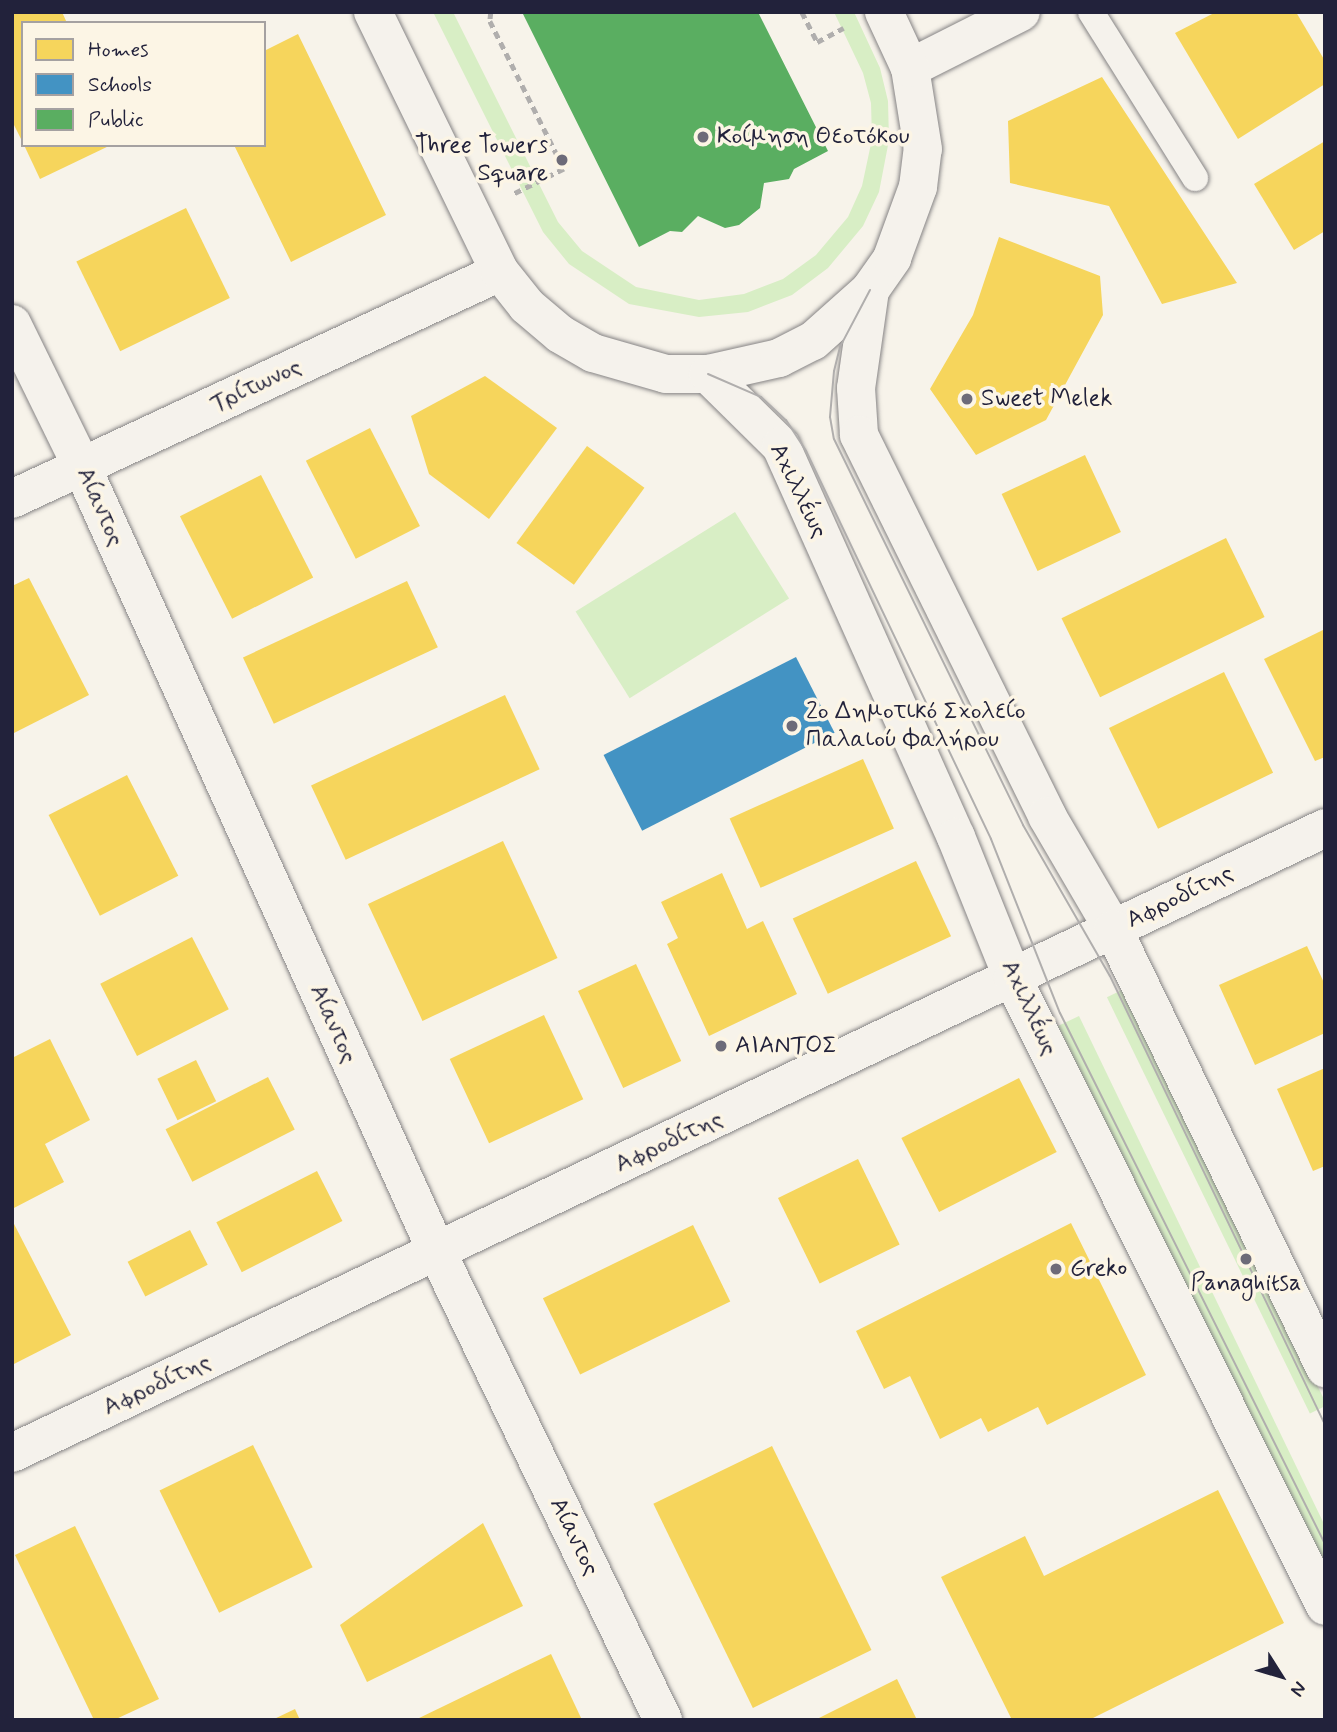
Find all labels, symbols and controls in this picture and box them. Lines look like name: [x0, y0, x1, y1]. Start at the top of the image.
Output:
legend: [21, 21, 266, 147]
text: Homes: [88, 36, 148, 64]
text: Schools: [88, 71, 152, 99]
text: Public: [88, 106, 144, 134]
place label: Κοίμηση Θεοτόκου: [717, 123, 910, 151]
marker: Κοίμηση Θεοτόκου: [695, 129, 711, 145]
place label: Three Towers Square: [415, 132, 548, 188]
marker: Three Towers Square: [554, 152, 570, 168]
street label: Τρίτωνος: [206, 352, 306, 420]
place label: Sweet Melek: [981, 385, 1113, 413]
marker: Sweet Melek: [959, 391, 975, 407]
street label: Αχιλλέως: [763, 439, 833, 543]
street label: Αίαντος: [70, 463, 130, 551]
place label: 2ο Δημοτικό Σχολείο Παλαιού Φαλήρου: [806, 698, 1025, 754]
marker: 2ο Δημοτικό Σχολείο Παλαιού Φαλήρου: [784, 718, 800, 734]
street label: Αφροδίτης: [1122, 859, 1238, 935]
street label: Αχιλλέως: [994, 956, 1064, 1060]
street label: Αίαντος: [303, 980, 363, 1068]
place label: ΑΙΑΝΤΟΣ: [735, 1032, 837, 1060]
marker: ΑΙΑΝΤΟΣ: [713, 1038, 729, 1054]
street label: Αφροδίτης: [611, 1105, 727, 1179]
marker: Panaghitsa: [1238, 1251, 1254, 1267]
place label: Greko: [1070, 1255, 1127, 1283]
marker: Greko: [1048, 1261, 1064, 1277]
place label: Panaghitsa: [1191, 1270, 1301, 1298]
street label: Αφροδίτης: [99, 1348, 215, 1422]
street label: Αίαντος: [543, 1493, 605, 1581]
north arrow: [1246, 1641, 1316, 1711]
text: N: [1284, 1676, 1312, 1702]

